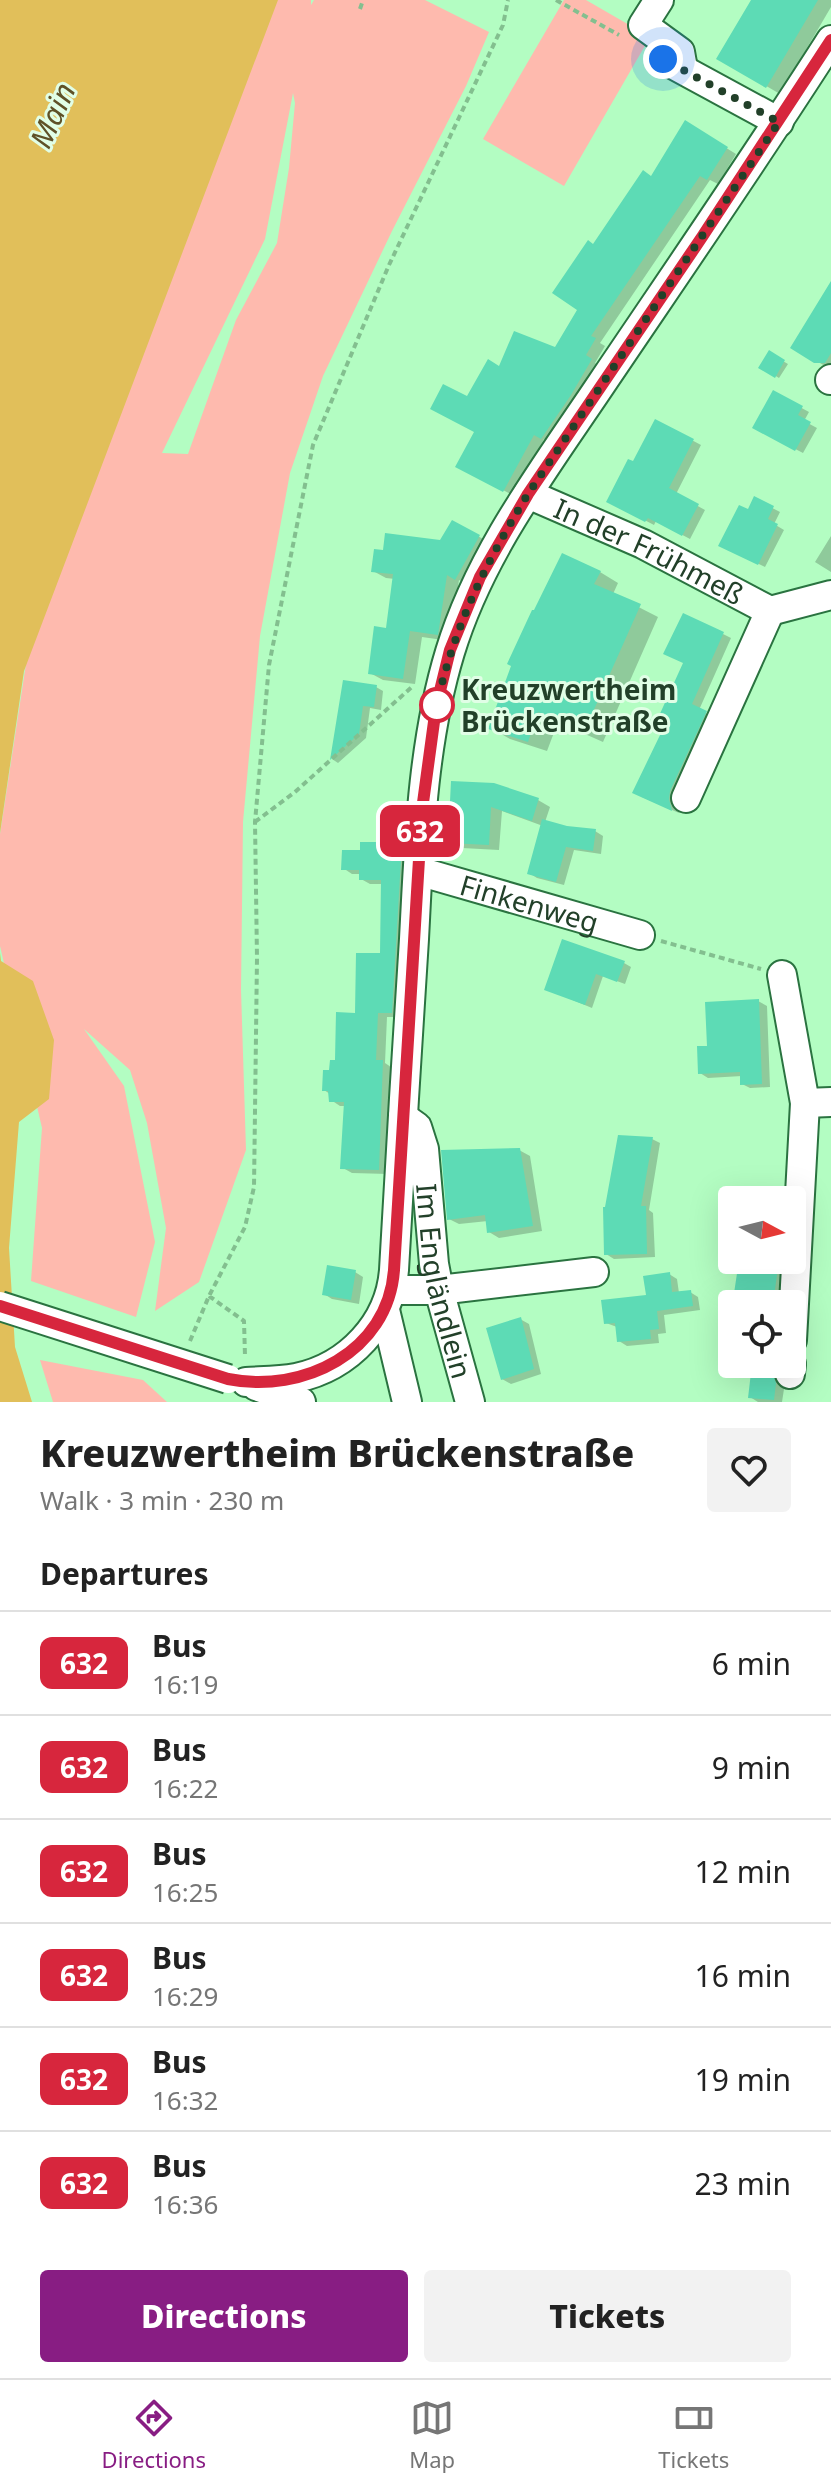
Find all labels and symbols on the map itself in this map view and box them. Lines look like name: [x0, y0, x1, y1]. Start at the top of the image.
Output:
your location: [643, 39, 683, 79]
water label: Main: [20, 76, 84, 154]
street label: In der Frühmeß: [549, 489, 751, 613]
place label: Kreuzwertheim Brückenstraße: [461, 670, 676, 740]
marker: Kreuzwertheim Brückenstraße: [420, 688, 454, 722]
line badge: 632: [374, 805, 466, 857]
street label: Finkenweg: [456, 865, 603, 941]
street label: Im Engländlein: [408, 1182, 482, 1383]
north arrow: [718, 1186, 806, 1274]

